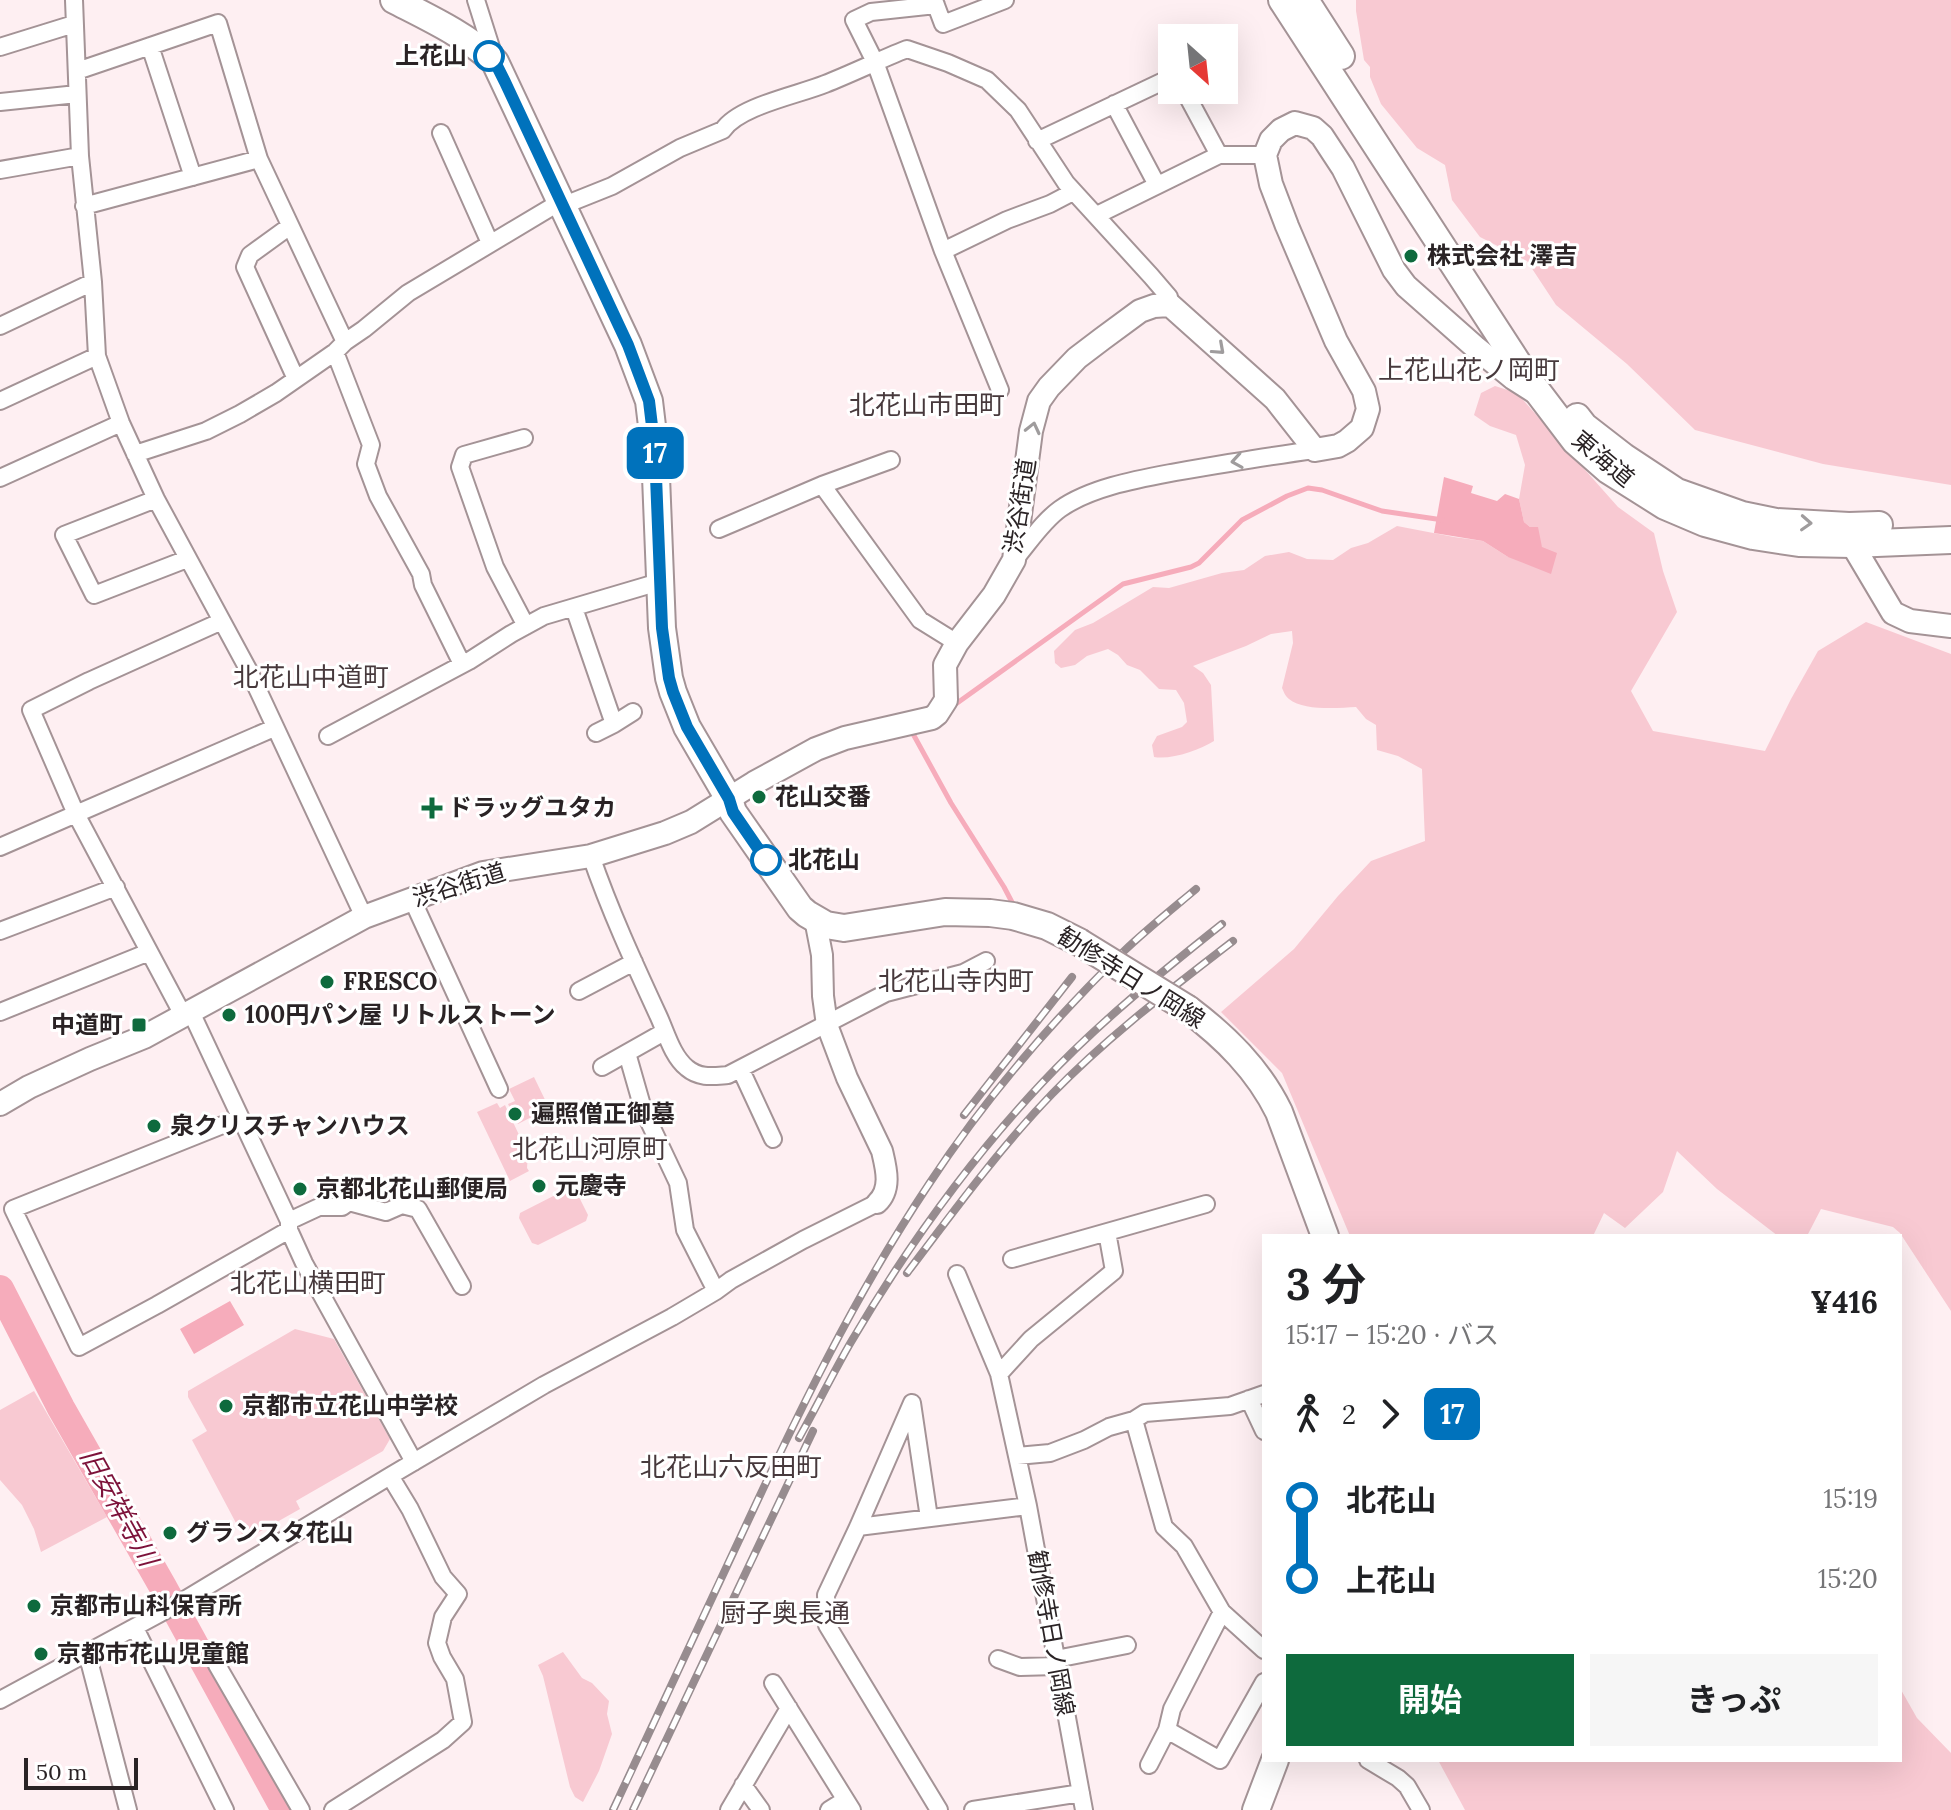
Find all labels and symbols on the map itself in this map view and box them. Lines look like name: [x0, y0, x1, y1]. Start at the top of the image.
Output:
north arrow: [1158, 24, 1238, 104]
place label: 上花山: [395, 40, 467, 71]
marker: 上花山: [474, 41, 504, 71]
place label: 株式会社 澤吉: [1427, 240, 1577, 271]
marker: 株式会社 澤吉: [1402, 247, 1420, 265]
one-way arrow: [1210, 339, 1225, 354]
district label: 上花山花ノ岡町: [1378, 353, 1560, 386]
district label: 北花山市田町: [849, 388, 1005, 421]
one-way arrow: [1023, 421, 1040, 435]
street label: 東海道: [1566, 424, 1641, 494]
line badge: 17: [619, 427, 691, 479]
one-way arrow: [1231, 452, 1244, 469]
street label: 渋谷街道: [997, 456, 1042, 556]
one-way arrow: [1800, 515, 1813, 532]
district label: 北花山中道町: [233, 660, 389, 693]
place label: 花山交番: [775, 781, 871, 812]
marker: 花山交番: [750, 788, 768, 806]
place label: ドラッグユタカ: [448, 792, 616, 823]
marker: ドラッグユタカ: [423, 799, 441, 817]
place label: 北花山: [788, 844, 860, 875]
marker: 北花山: [751, 845, 781, 875]
street label: 渋谷街道: [408, 856, 509, 913]
street label: 勧修寺日ノ岡線: [1052, 920, 1211, 1035]
district label: 北花山寺内町: [878, 964, 1034, 997]
place label: FRESCO: [343, 966, 437, 997]
marker: FRESCO: [318, 973, 336, 991]
place label: 100円パン屋 リトルストーン: [245, 999, 556, 1030]
marker: 100円パン屋 リトルストーン: [220, 1006, 238, 1024]
place label: 中道町: [51, 1009, 123, 1040]
marker: 中道町: [130, 1016, 148, 1034]
place label: 遍照僧正御墓: [531, 1098, 675, 1129]
marker: 遍照僧正御墓: [506, 1105, 524, 1123]
place label: 泉クリスチャンハウス: [170, 1110, 410, 1141]
marker: 泉クリスチャンハウス: [145, 1117, 163, 1135]
district label: 北花山河原町: [512, 1132, 668, 1165]
place label: 元慶寺: [555, 1170, 627, 1201]
place label: 京都北花山郵便局: [316, 1173, 508, 1204]
marker: 元慶寺: [530, 1177, 548, 1195]
marker: 京都北花山郵便局: [291, 1180, 309, 1198]
district label: 北花山横田町: [230, 1266, 386, 1299]
place label: 京都市立花山中学校: [242, 1390, 458, 1421]
marker: 京都市立花山中学校: [217, 1397, 235, 1415]
water label: 旧安祥寺川: [73, 1442, 167, 1574]
district label: 北花山六反田町: [640, 1450, 822, 1483]
place label: グランスタ花山: [186, 1517, 354, 1548]
marker: グランスタ花山: [161, 1524, 179, 1542]
street label: 勧修寺日ノ岡線: [1022, 1547, 1081, 1718]
place label: 京都市山科保育所: [50, 1590, 242, 1621]
district label: 厨子奥長通: [720, 1596, 850, 1629]
marker: 京都市山科保育所: [25, 1597, 43, 1615]
place label: 京都市花山児童館: [57, 1638, 249, 1669]
marker: 京都市花山児童館: [32, 1645, 50, 1663]
scale bar: [24, 1754, 138, 1790]

